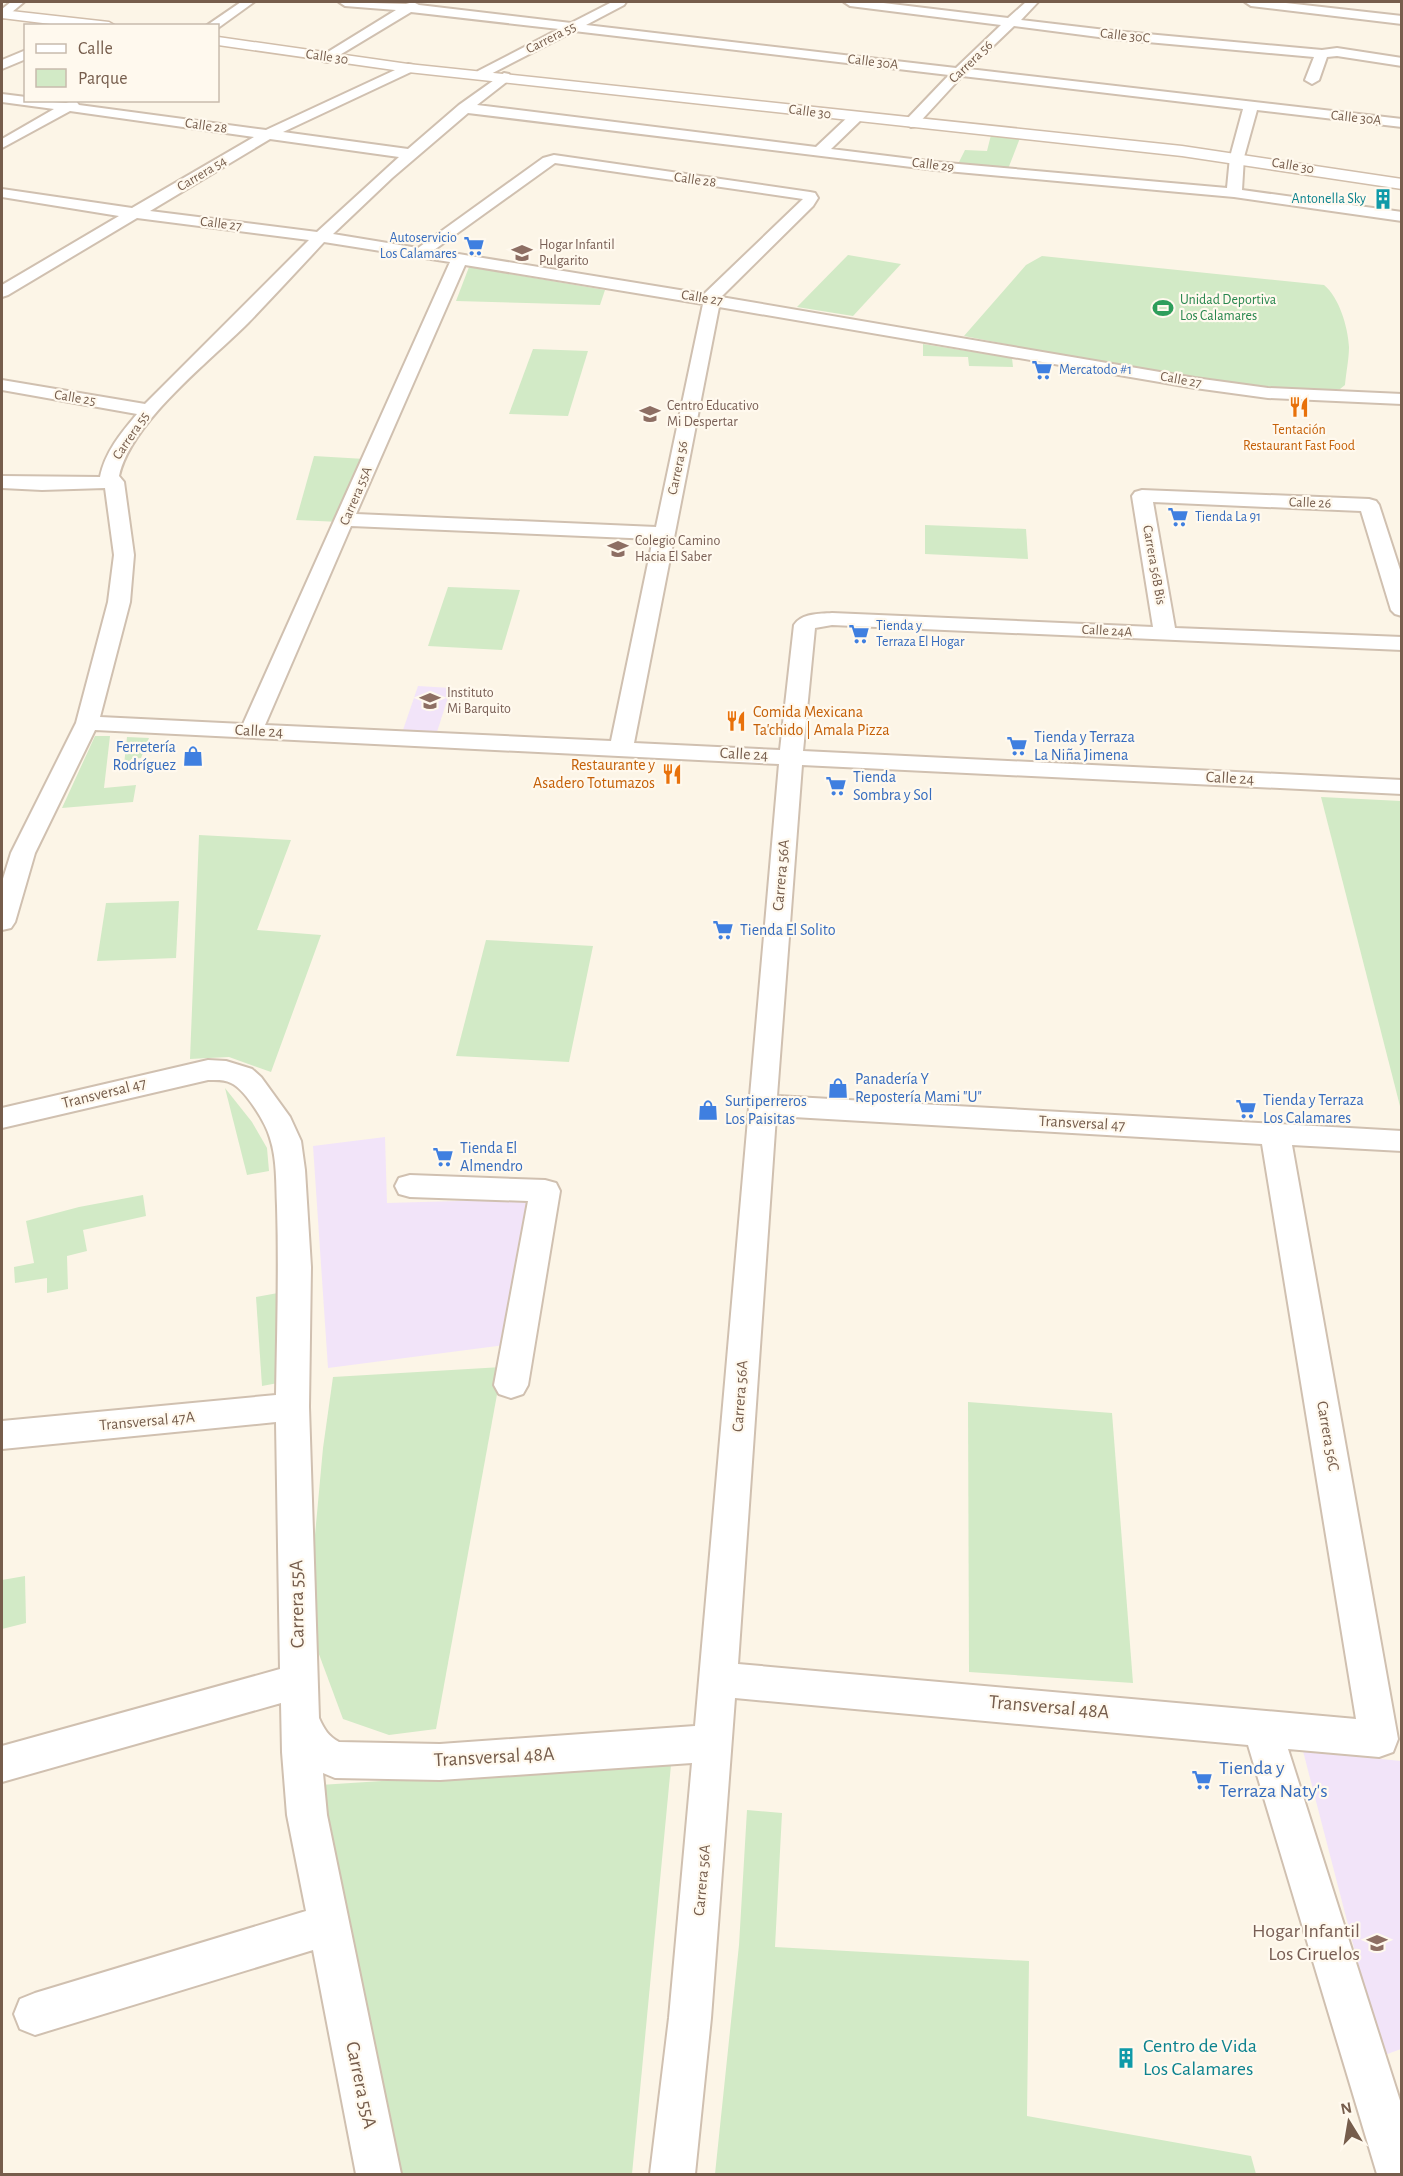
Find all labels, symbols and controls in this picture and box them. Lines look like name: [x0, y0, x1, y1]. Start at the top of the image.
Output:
street label: Carrera 55: [524, 19, 578, 56]
legend: [24, 24, 219, 102]
street label: Calle 30C: [1099, 26, 1151, 46]
street label: Carrera 56: [946, 38, 996, 86]
text: Calle: [78, 40, 113, 58]
street label: Calle 30: [305, 47, 349, 67]
street label: Calle 30A: [847, 52, 899, 72]
text: Parque: [78, 70, 127, 88]
street label: Calle 30: [788, 102, 832, 122]
street label: Calle 30A: [1330, 108, 1382, 128]
street label: Calle 28: [184, 116, 228, 136]
street label: Carrera 54: [175, 154, 229, 194]
street label: Calle 29: [911, 155, 955, 175]
street label: Calle 30: [1271, 156, 1315, 176]
street label: Calle 28: [673, 170, 717, 190]
building icon: Antonella Sky: [1371, 187, 1395, 211]
place label: Antonella Sky: [1292, 192, 1366, 206]
street label: Calle 27: [199, 215, 243, 234]
place label: Autoservicio Los Calamares: [380, 231, 457, 261]
supermarket icon: Autoservicio Los Calamares: [462, 234, 486, 258]
place label: Hogar Infantil Pulgarito: [539, 238, 615, 268]
school or university icon: Hogar Infantil Pulgarito: [510, 241, 534, 265]
street label: Calle 27: [680, 288, 724, 308]
place label: Unidad Deportiva Los Calamares: [1180, 293, 1277, 323]
sports icon: Unidad Deportiva Los Calamares: [1151, 296, 1175, 320]
supermarket icon: Mercatodo #1: [1030, 358, 1054, 382]
place label: Mercatodo #1: [1059, 363, 1132, 377]
street label: Calle 27: [1159, 369, 1203, 391]
street label: Calle 25: [53, 388, 97, 408]
restaurant icon: Tentación Restaurant Fast Food: [1287, 395, 1311, 419]
place label: Centro Educativo Mi Despertar: [667, 399, 759, 429]
school or university icon: Centro Educativo Mi Despertar: [638, 402, 662, 426]
street label: Carrera 55: [110, 410, 152, 462]
place label: Tentación Restaurant Fast Food: [1243, 423, 1355, 453]
street label: Carrera 56: [665, 440, 691, 496]
street label: Carrera 55A: [337, 465, 375, 527]
street label: Calle 26: [1289, 495, 1331, 511]
supermarket icon: Tienda La 91: [1166, 505, 1190, 529]
place label: Tienda La 91: [1195, 510, 1261, 524]
street label: Carrera 56B Bis: [1140, 524, 1168, 606]
place label: Colegio Camino Hacia El Saber: [635, 534, 720, 564]
school or university icon: Colegio Camino Hacia El Saber: [606, 537, 630, 561]
place label: Tienda y Terraza El Hogar: [876, 619, 965, 649]
supermarket icon: Tienda y Terraza El Hogar: [847, 622, 871, 646]
street label: Calle 24A: [1081, 623, 1133, 639]
place label: Instituto Mi Barquito: [447, 686, 511, 716]
school or university icon: Instituto Mi Barquito: [418, 689, 442, 713]
place label: Comida Mexicana Ta'chido | Amala Pizza: [753, 704, 890, 739]
restaurant icon: Comida Mexicana Ta'chido | Amala Pizza: [724, 709, 748, 733]
street label: Calle 24: [234, 722, 284, 740]
place label: Tienda y Terraza La Niña Jimena: [1034, 729, 1135, 763]
supermarket icon: Tienda y Terraza La Niña Jimena: [1005, 734, 1029, 758]
place label: Ferretería Rodríguez: [113, 739, 176, 773]
shop icon: Ferretería Rodríguez: [181, 744, 205, 768]
street label: Calle 24: [719, 745, 769, 763]
place label: Restaurante y Asadero Totumazos: [533, 757, 655, 791]
restaurant icon: Restaurante y Asadero Totumazos: [660, 762, 684, 786]
place label: Tienda Sombra y Sol: [853, 769, 932, 804]
street label: Calle 24: [1205, 769, 1255, 787]
supermarket icon: Tienda Sombra y Sol: [824, 774, 848, 798]
street label: Carrera 56A: [770, 839, 792, 911]
supermarket icon: Tienda El Solito: [711, 918, 735, 942]
place label: Tienda El Solito: [740, 922, 836, 938]
place label: Panadería Y Repostería Mami "U": [855, 1071, 982, 1105]
street label: Transversal 47: [60, 1075, 148, 1111]
shop icon: Panadería Y Repostería Mami "U": [826, 1076, 850, 1100]
place label: Tienda y Terraza Los Calamares: [1263, 1092, 1364, 1126]
place label: Surtiperreros Los Paisitas: [725, 1093, 807, 1127]
supermarket icon: Tienda y Terraza Los Calamares: [1234, 1097, 1258, 1121]
shop icon: Surtiperreros Los Paisitas: [696, 1098, 720, 1122]
street label: Transversal 47: [1038, 1113, 1126, 1133]
place label: Tienda El Almendro: [460, 1140, 523, 1174]
supermarket icon: Tienda El Almendro: [431, 1145, 455, 1169]
street label: Carrera 56A: [730, 1360, 750, 1432]
street label: Carrera 56C: [1314, 1400, 1342, 1472]
street label: Transversal 47A: [99, 1409, 195, 1433]
street label: Carrera 55A: [286, 1559, 308, 1648]
street label: Transversal 48A: [988, 1692, 1111, 1722]
street label: Transversal 48A: [433, 1744, 555, 1770]
place label: Tienda y Terraza Naty's: [1219, 1758, 1328, 1801]
supermarket icon: Tienda y Terraza Naty's: [1190, 1768, 1214, 1792]
street label: Carrera 56A: [691, 1844, 713, 1916]
place label: Hogar Infantil Los Ciruelos: [1252, 1921, 1360, 1964]
school or university icon: Hogar Infantil Los Ciruelos: [1365, 1931, 1389, 1955]
place label: Centro de Vida Los Calamares: [1143, 2036, 1257, 2079]
street label: Carrera 55A: [342, 2040, 380, 2131]
building icon: Centro de Vida Los Calamares: [1114, 2046, 1138, 2070]
north arrow: [1319, 2092, 1379, 2152]
text: N: [1339, 2099, 1353, 2117]

